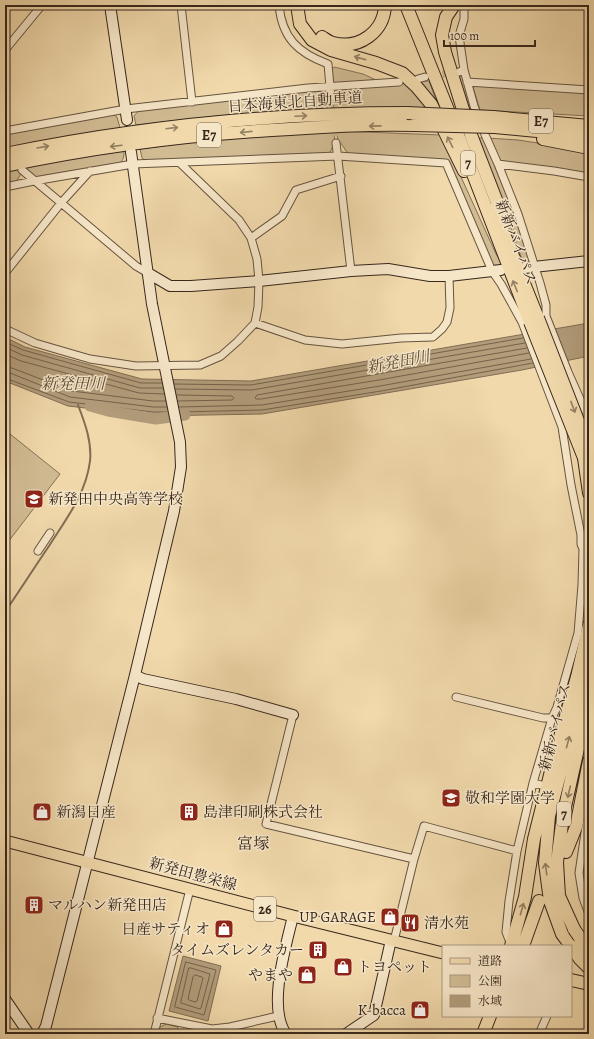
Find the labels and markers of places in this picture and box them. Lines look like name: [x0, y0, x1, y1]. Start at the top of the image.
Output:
school or university icon: 新発田中央高等学校: [23, 488, 45, 510]
place label: 新発田中央高等学校: [48, 489, 183, 509]
school or university icon: 敬和学園大学: [440, 787, 462, 809]
place label: 敬和学園大学: [465, 788, 555, 808]
shop icon: 新潟日産: [31, 801, 53, 823]
building icon: 島津印刷株式会社: [178, 801, 200, 823]
place label: 新潟日産: [56, 802, 116, 822]
place label: 島津印刷株式会社: [203, 802, 323, 822]
building icon: マルハン新発田店: [23, 894, 45, 916]
place label: マルハン新発田店: [48, 895, 167, 915]
shop icon: UP GARAGE: [379, 906, 401, 928]
place label: UP GARAGE: [299, 907, 376, 927]
restaurant icon: 清水苑: [399, 912, 421, 934]
place label: 清水苑: [424, 913, 469, 933]
shop icon: 日産サティオ: [213, 918, 235, 940]
place label: 日産サティオ: [121, 919, 210, 939]
building icon: タイムズレンタカー: [307, 939, 329, 961]
place label: タイムズレンタカー: [170, 940, 304, 960]
shop icon: トヨペット: [332, 956, 354, 978]
place label: トヨペット: [357, 957, 432, 977]
shop icon: やまや: [296, 964, 318, 986]
place label: やまや: [248, 965, 293, 985]
shop icon: K-bacca: [409, 999, 431, 1021]
place label: K-bacca: [358, 1000, 406, 1020]

